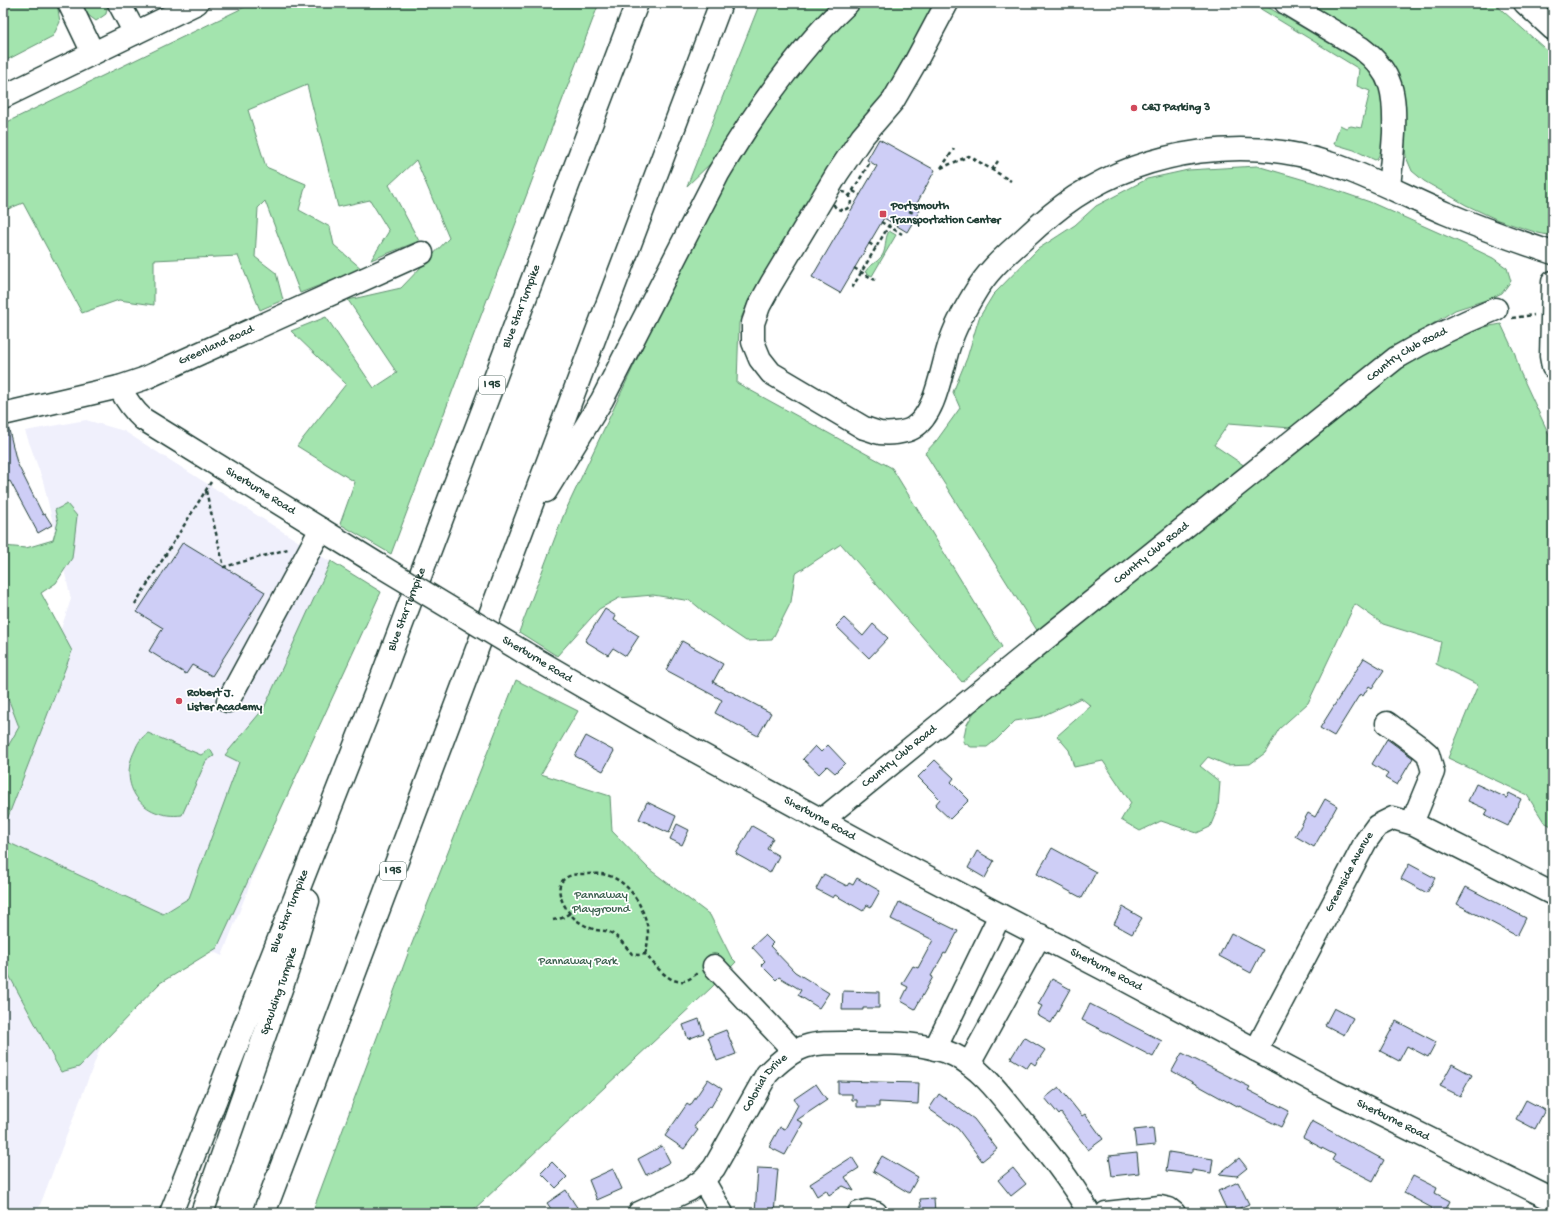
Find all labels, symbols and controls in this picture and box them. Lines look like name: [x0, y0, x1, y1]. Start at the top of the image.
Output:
place label: C&J Parking 3: [1141, 101, 1210, 115]
marker: C&J Parking 3: [1129, 103, 1139, 113]
place label: Portsmouth Transportation Center: [890, 200, 1002, 228]
marker: Portsmouth Transportation Center: [878, 209, 888, 219]
street label: Blue Star Turnpike: [500, 262, 544, 351]
street label: Greenland Road: [177, 322, 257, 369]
street label: Country Club Road: [1364, 324, 1450, 385]
road number: I 95: [479, 376, 505, 394]
street label: Sherburne Road: [223, 465, 299, 519]
street label: Country Club Road: [1111, 519, 1193, 588]
street label: Blue Star Turnpike: [385, 565, 430, 654]
street label: Sherburne Road: [499, 633, 576, 687]
place label: Robert J. Lister Academy: [186, 687, 262, 715]
marker: Robert J. Lister Academy: [174, 696, 184, 706]
street label: Country Club Road: [859, 722, 941, 792]
street label: Sherburne Road: [781, 794, 859, 845]
street label: Greenside Avenue: [1323, 829, 1378, 915]
road number: I 95: [380, 862, 406, 880]
street label: Blue Star Turnpike: [267, 867, 313, 956]
park label: Pannaway Playground: [571, 889, 631, 917]
street label: Spaulding Turnpike: [258, 945, 301, 1037]
street label: Sherburne Road: [1067, 945, 1145, 995]
park label: Pannaway Park: [538, 955, 619, 969]
street label: Colonial Drive: [740, 1051, 791, 1115]
street label: Sherburne Road: [1354, 1097, 1433, 1145]

